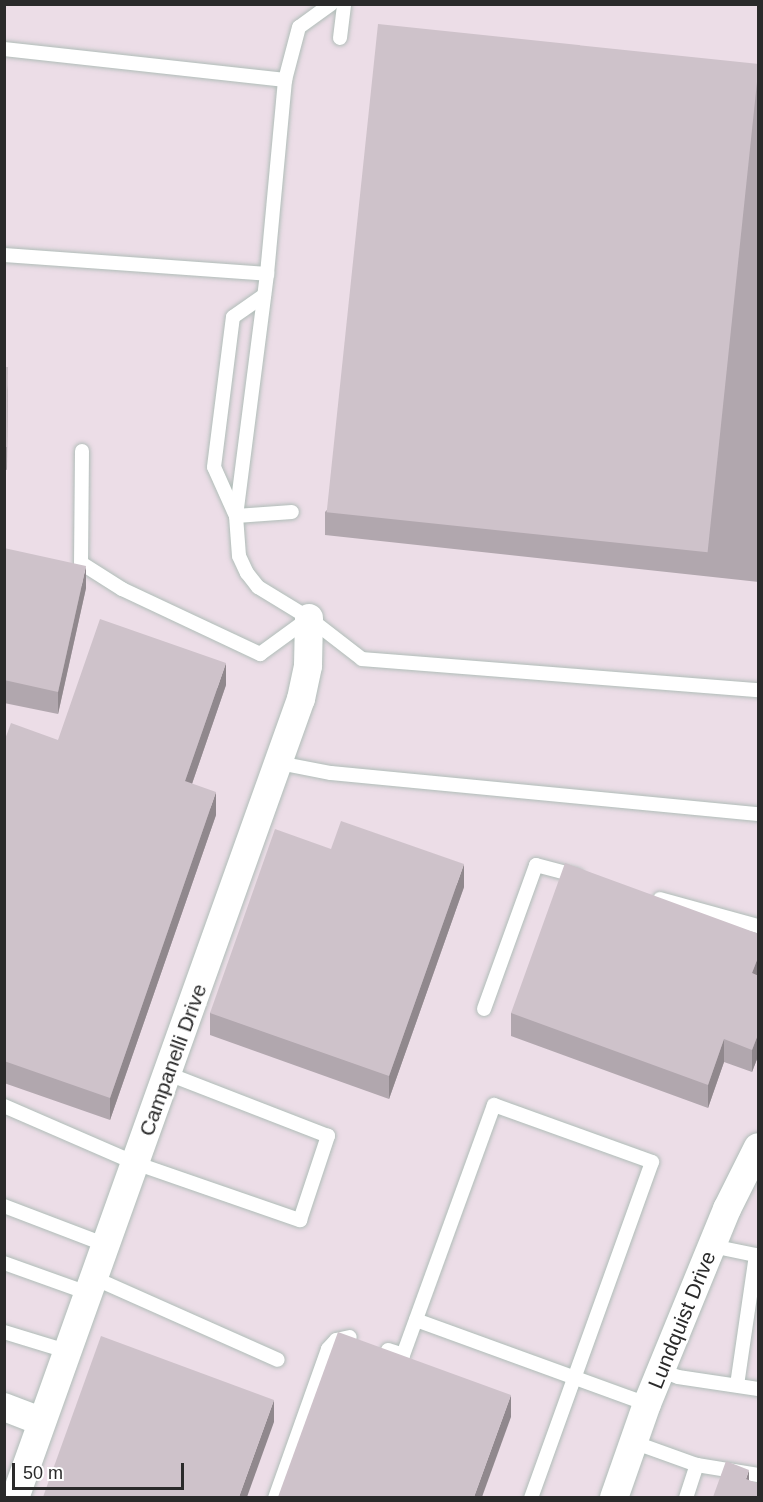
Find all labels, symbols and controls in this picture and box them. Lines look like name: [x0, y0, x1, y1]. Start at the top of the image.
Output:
street label: Campanelli Drive: [134, 981, 212, 1139]
street label: Lundquist Drive: [643, 1248, 721, 1392]
scale bar: [15, 1451, 188, 1489]
text: 50 m: [23, 1463, 63, 1483]

